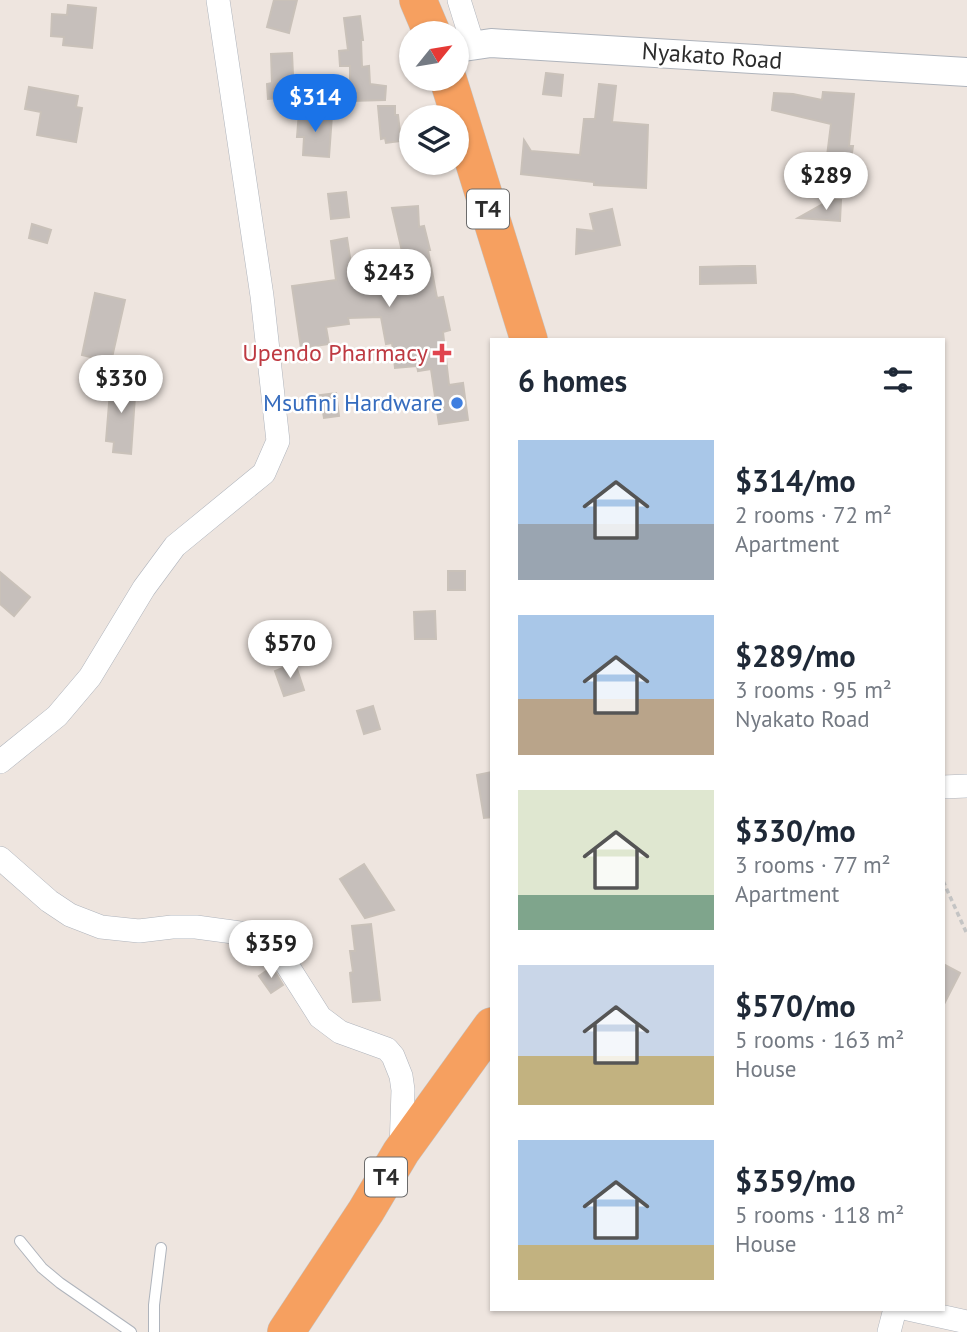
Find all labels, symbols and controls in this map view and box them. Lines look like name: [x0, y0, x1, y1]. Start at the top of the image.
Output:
north arrow: [399, 21, 469, 91]
map controls: [399, 21, 469, 175]
street label: Nyakato Road: [641, 35, 783, 76]
pin: $314: [274, 74, 356, 134]
text: $314: [289, 82, 341, 111]
button: layers: [399, 105, 469, 175]
pin: $289: [785, 152, 867, 212]
text: $289: [800, 160, 852, 189]
road number: T4: [467, 190, 509, 229]
pin: $243: [348, 250, 430, 309]
text: $243: [363, 257, 415, 286]
place label: Upendo Pharmacy: [242, 337, 428, 368]
marker: Upendo Pharmacy: [434, 345, 450, 361]
pin: $330: [80, 356, 162, 415]
text: 6 homes: [518, 361, 627, 400]
icon: filters: [879, 361, 917, 399]
text: $330: [95, 363, 147, 392]
place label: Msufini Hardware: [263, 387, 443, 418]
marker: Msufini Hardware: [449, 395, 465, 411]
text: $314/mo: [735, 461, 856, 500]
icon: home: [574, 468, 658, 552]
text: 2 rooms · 72 m²: [735, 500, 892, 529]
text: Apartment: [735, 529, 839, 558]
pin: $570: [249, 620, 331, 680]
text: $570: [264, 628, 316, 657]
text: $289/mo: [735, 636, 856, 675]
icon: home: [574, 643, 658, 727]
text: 3 rooms · 95 m²: [735, 675, 892, 704]
text: Nyakato Road: [735, 704, 870, 733]
text: $330/mo: [735, 811, 856, 850]
icon: home: [574, 818, 658, 902]
text: 3 rooms · 77 m²: [735, 850, 891, 879]
text: Apartment: [735, 879, 839, 908]
pin: $359: [230, 920, 312, 980]
text: $359: [245, 928, 297, 957]
text: $570/mo: [735, 986, 856, 1025]
icon: home: [574, 993, 658, 1077]
text: 5 rooms · 163 m²: [735, 1025, 904, 1054]
text: House: [735, 1054, 797, 1083]
road number: T4: [365, 1158, 407, 1196]
text: $359/mo: [735, 1161, 856, 1200]
icon: home: [574, 1168, 658, 1252]
text: 5 rooms · 118 m²: [735, 1200, 904, 1229]
text: House: [735, 1229, 797, 1258]

